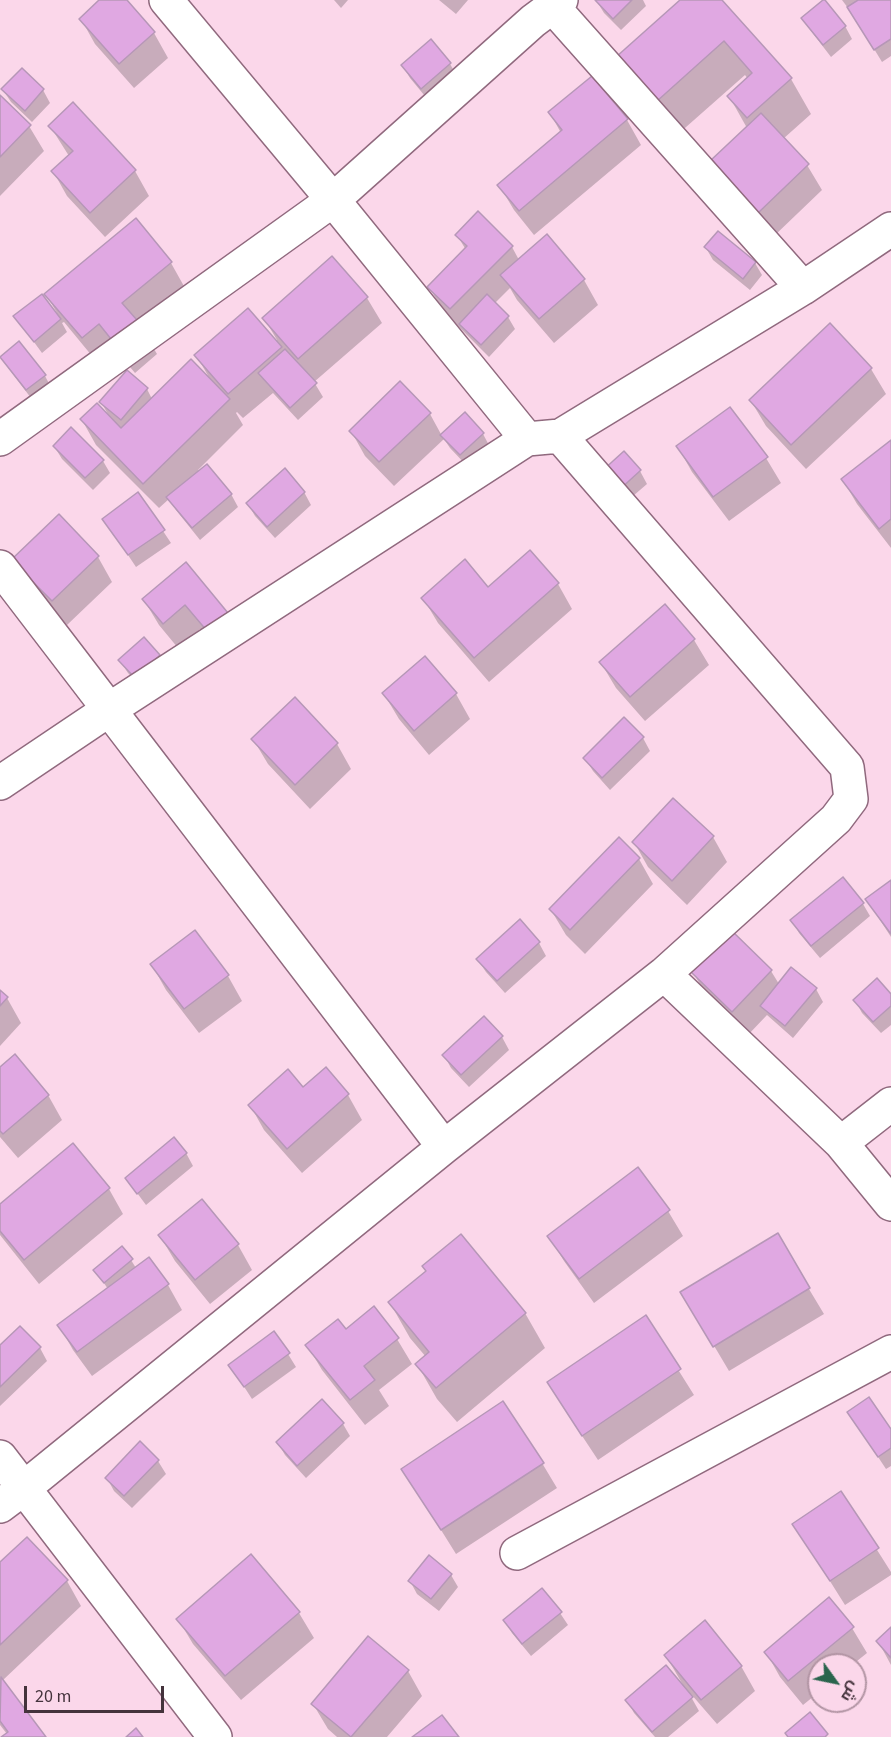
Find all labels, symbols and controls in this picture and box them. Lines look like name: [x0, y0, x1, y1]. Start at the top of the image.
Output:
north arrow: [807, 1653, 867, 1713]
scale bar: [27, 1674, 166, 1712]
text: ش: [836, 1677, 865, 1706]
text: 20 m: [35, 1684, 71, 1709]

